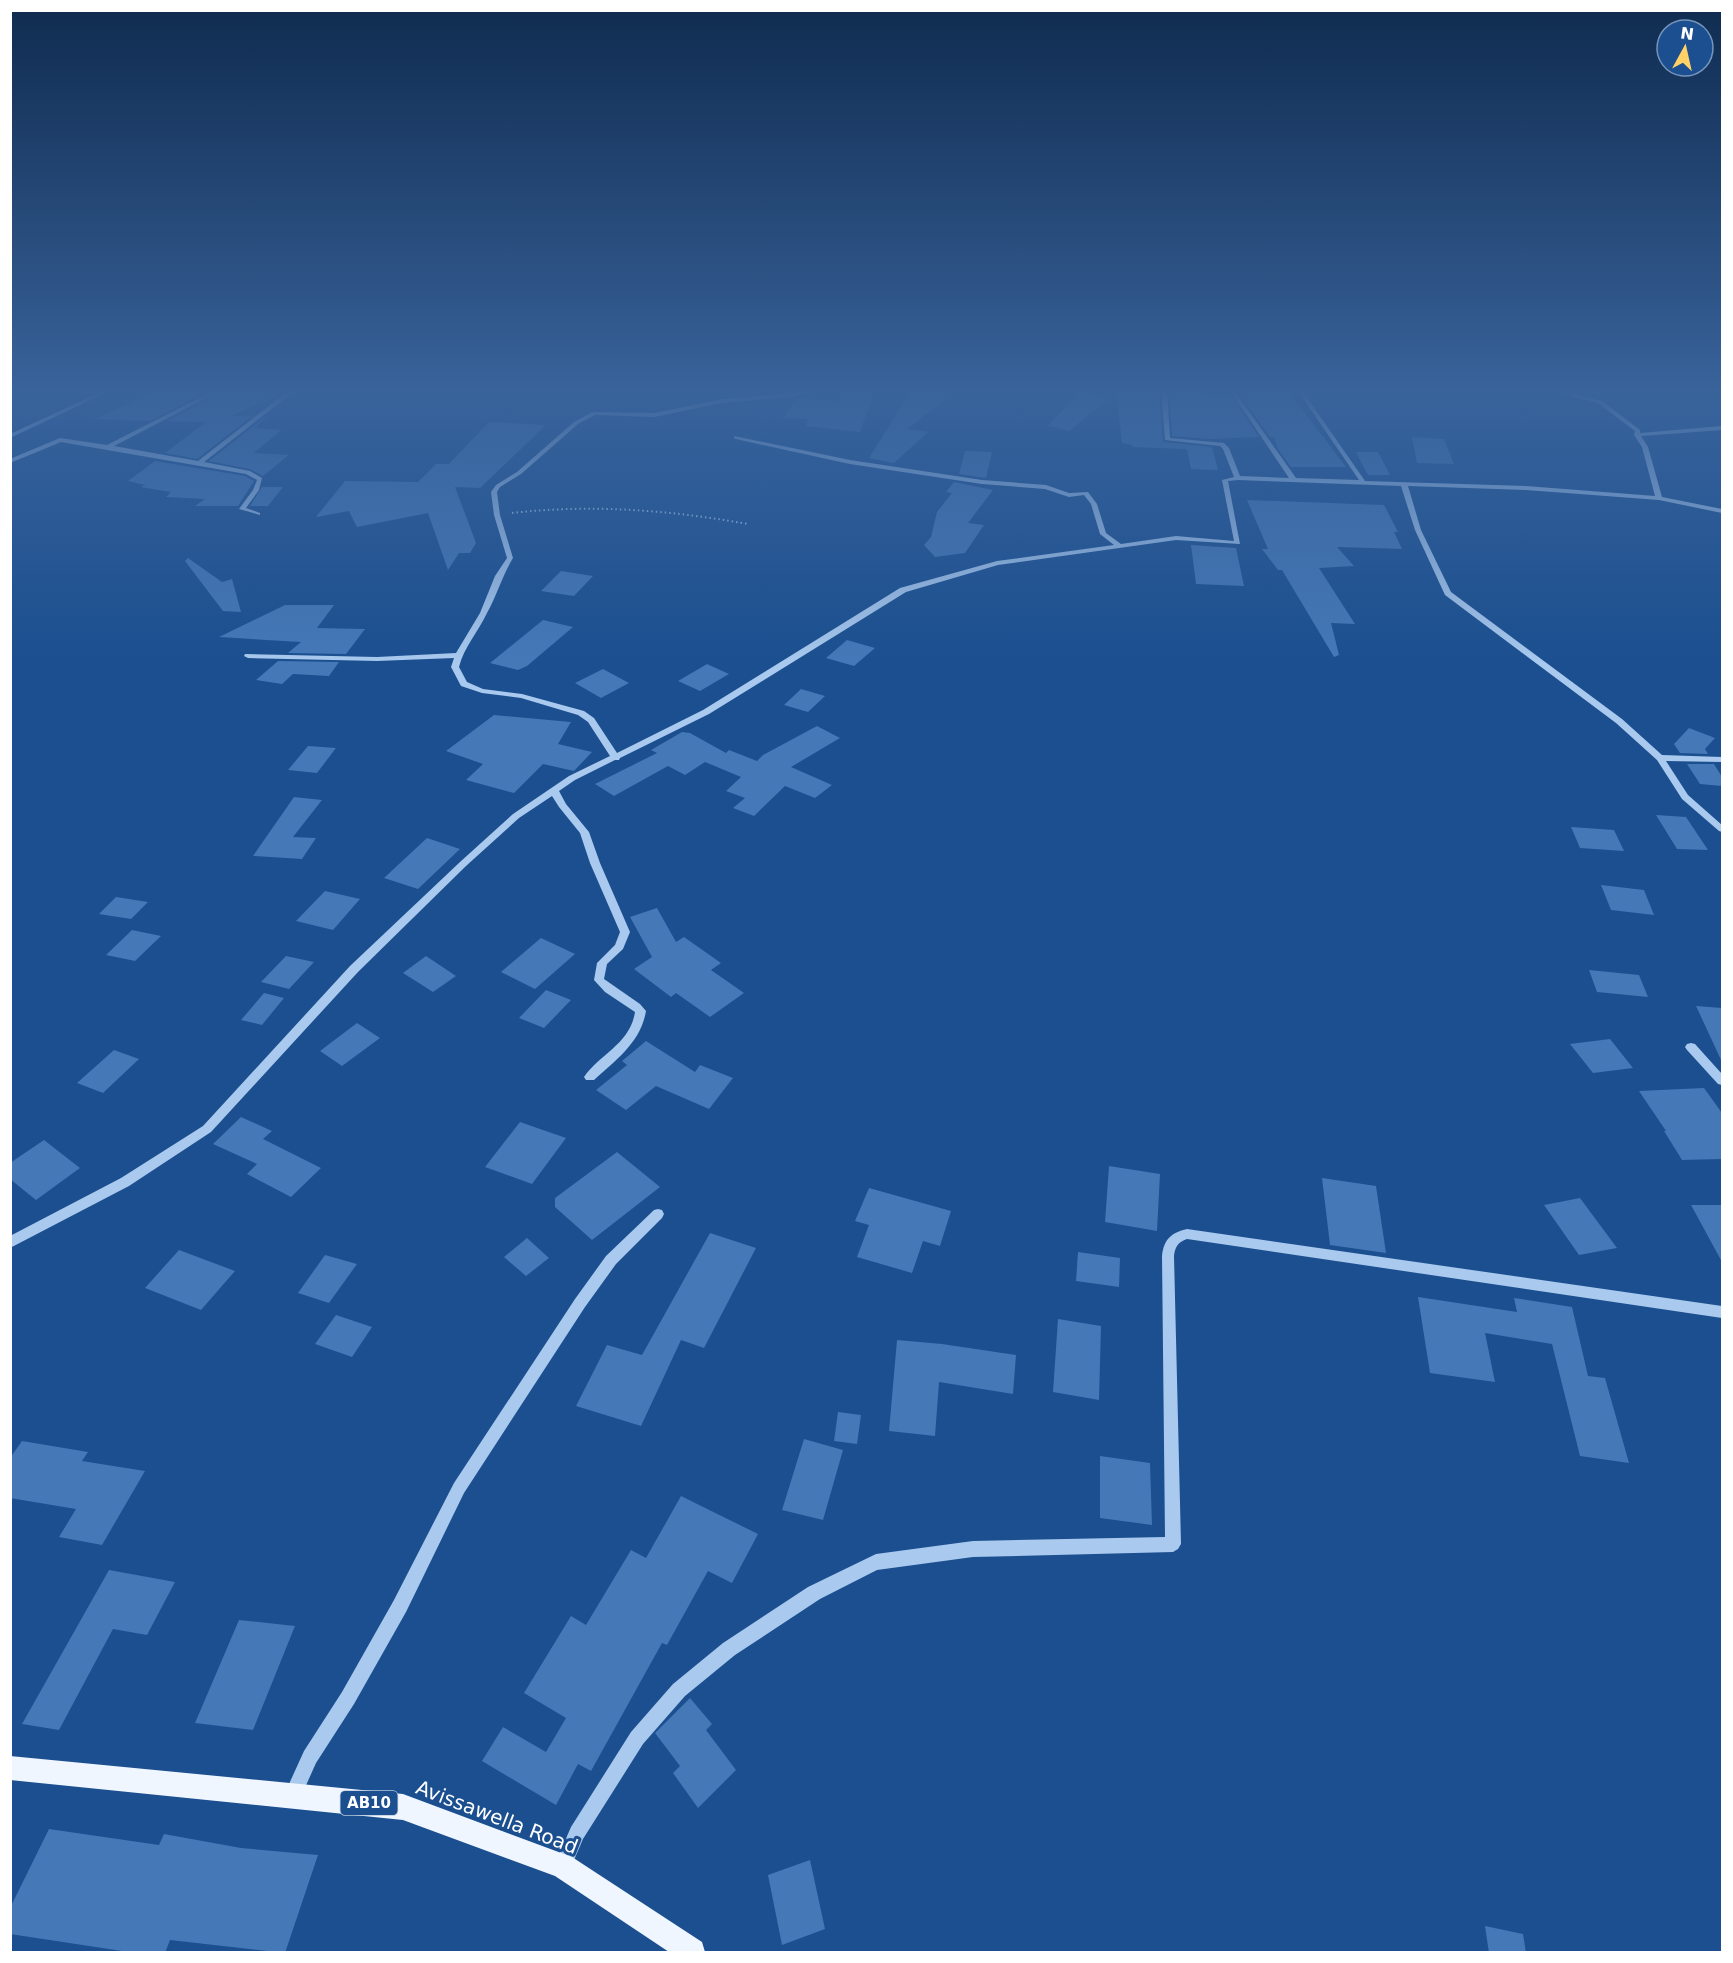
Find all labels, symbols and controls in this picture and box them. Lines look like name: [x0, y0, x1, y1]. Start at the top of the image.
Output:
north arrow: [1655, 18, 1715, 78]
text: N: [1679, 23, 1695, 44]
street label: Avissawella Road: [413, 1775, 581, 1859]
road number: AB10: [340, 1791, 398, 1815]

